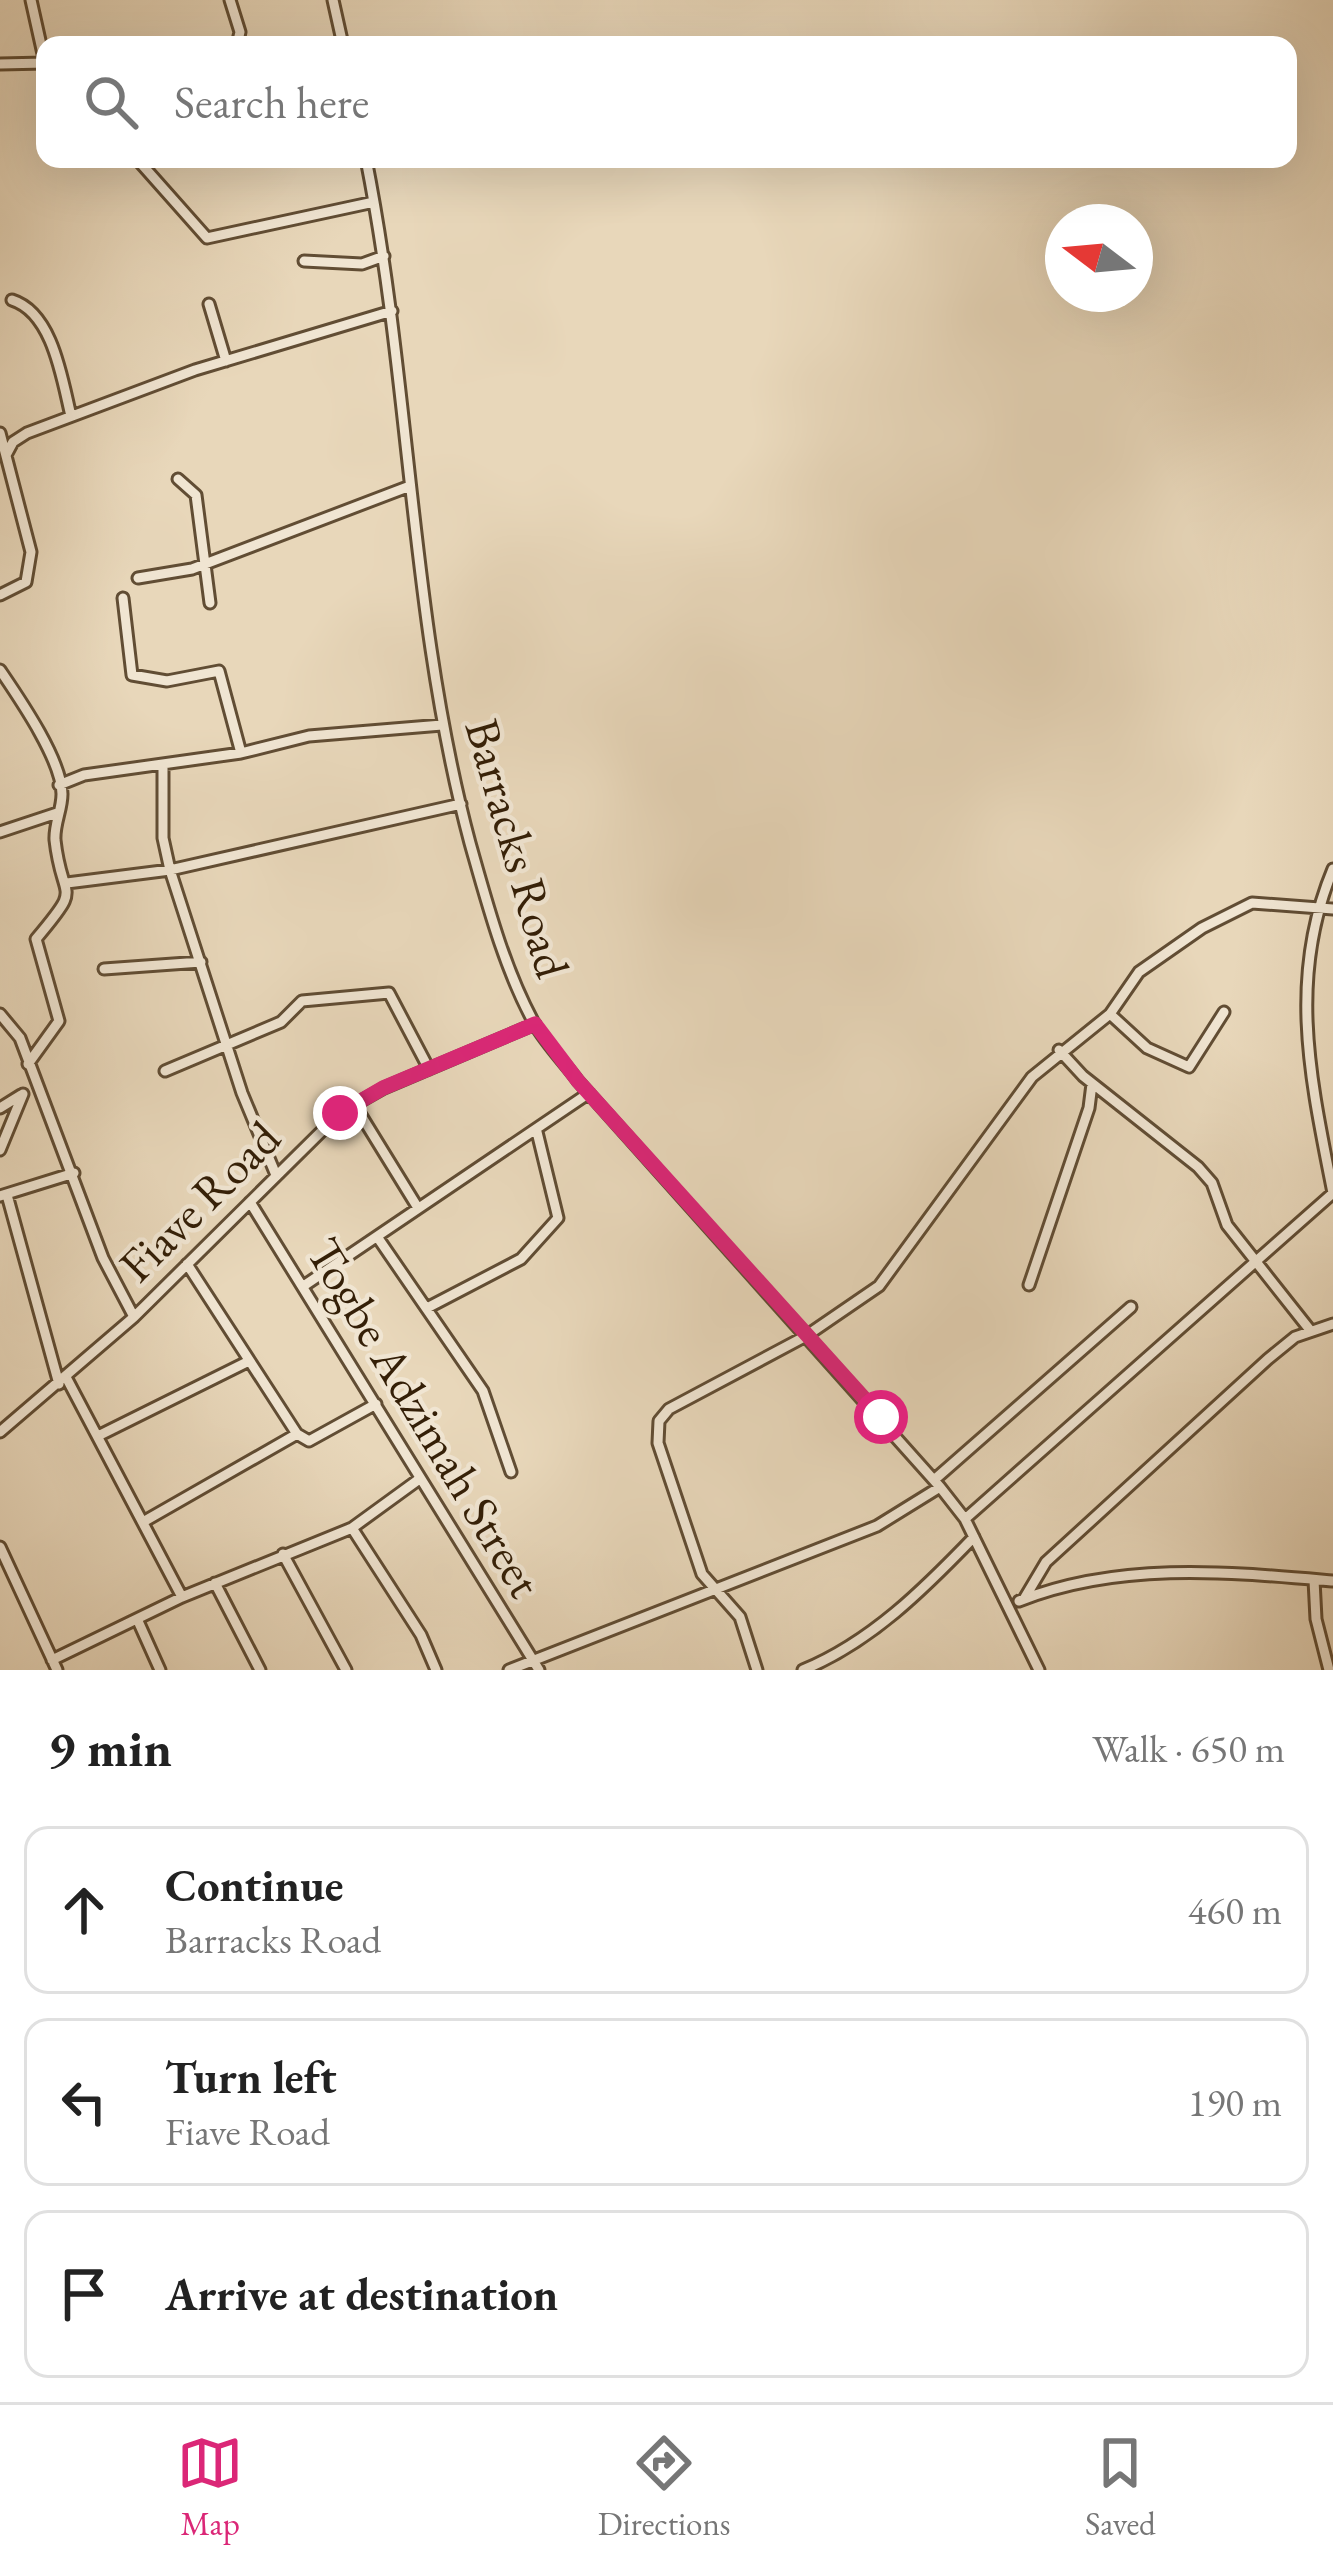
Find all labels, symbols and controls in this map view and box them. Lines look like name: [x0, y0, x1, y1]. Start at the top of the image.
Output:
search box: [36, 36, 1297, 168]
icon: search: [78, 69, 144, 135]
text: Search here: [174, 73, 369, 131]
north arrow: [1045, 204, 1153, 312]
street label: Barracks Road: [452, 712, 585, 985]
route end: [313, 1086, 367, 1140]
street label: Fiave Road: [105, 1107, 293, 1295]
street label: Togbe Adzimah Street: [293, 1226, 557, 1608]
route start: [854, 1390, 908, 1444]
text: 9 min: [48, 1715, 172, 1781]
text: Walk · 650 m: [1092, 1723, 1285, 1774]
text: Continue: [165, 1856, 343, 1914]
icon: ahead: [51, 1877, 117, 1943]
text: 460 m: [1188, 1885, 1282, 1936]
text: Barracks Road: [165, 1914, 381, 1965]
text: Turn left: [165, 2048, 337, 2106]
icon: left: [51, 2069, 117, 2135]
text: 190 m: [1188, 2077, 1282, 2128]
text: Fiave Road: [165, 2106, 330, 2157]
icon: arrive: [51, 2261, 117, 2327]
text: Arrive at destination: [165, 2265, 558, 2323]
tab: Map: [177, 2430, 243, 2545]
tab: Directions: [598, 2430, 731, 2545]
tab: Saved: [1085, 2430, 1156, 2545]

